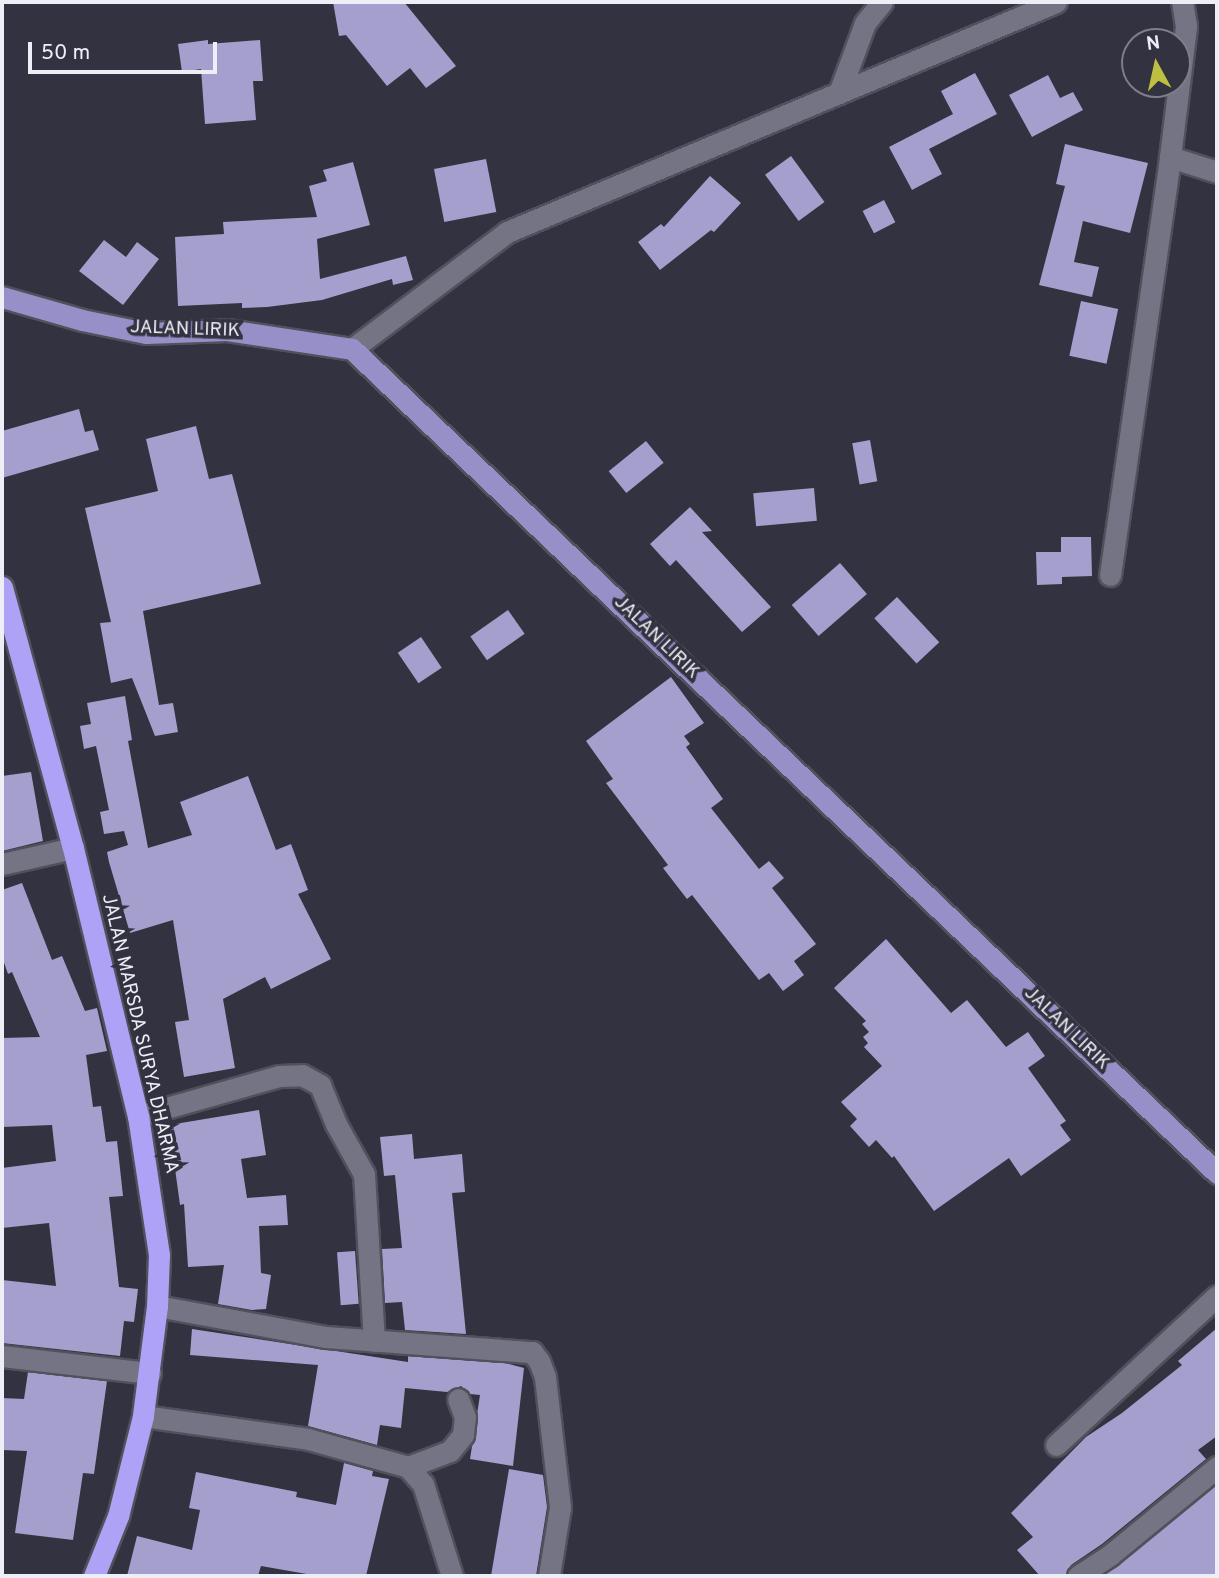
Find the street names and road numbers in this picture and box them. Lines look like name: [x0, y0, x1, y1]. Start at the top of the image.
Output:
street label: JALAN LIRIK: [130, 317, 240, 343]
street label: JALAN LIRIK: [609, 592, 703, 684]
street label: JALAN MARSDA SURYA DHARMA: [96, 891, 182, 1177]
street label: JALAN LIRIK: [1019, 983, 1113, 1075]

